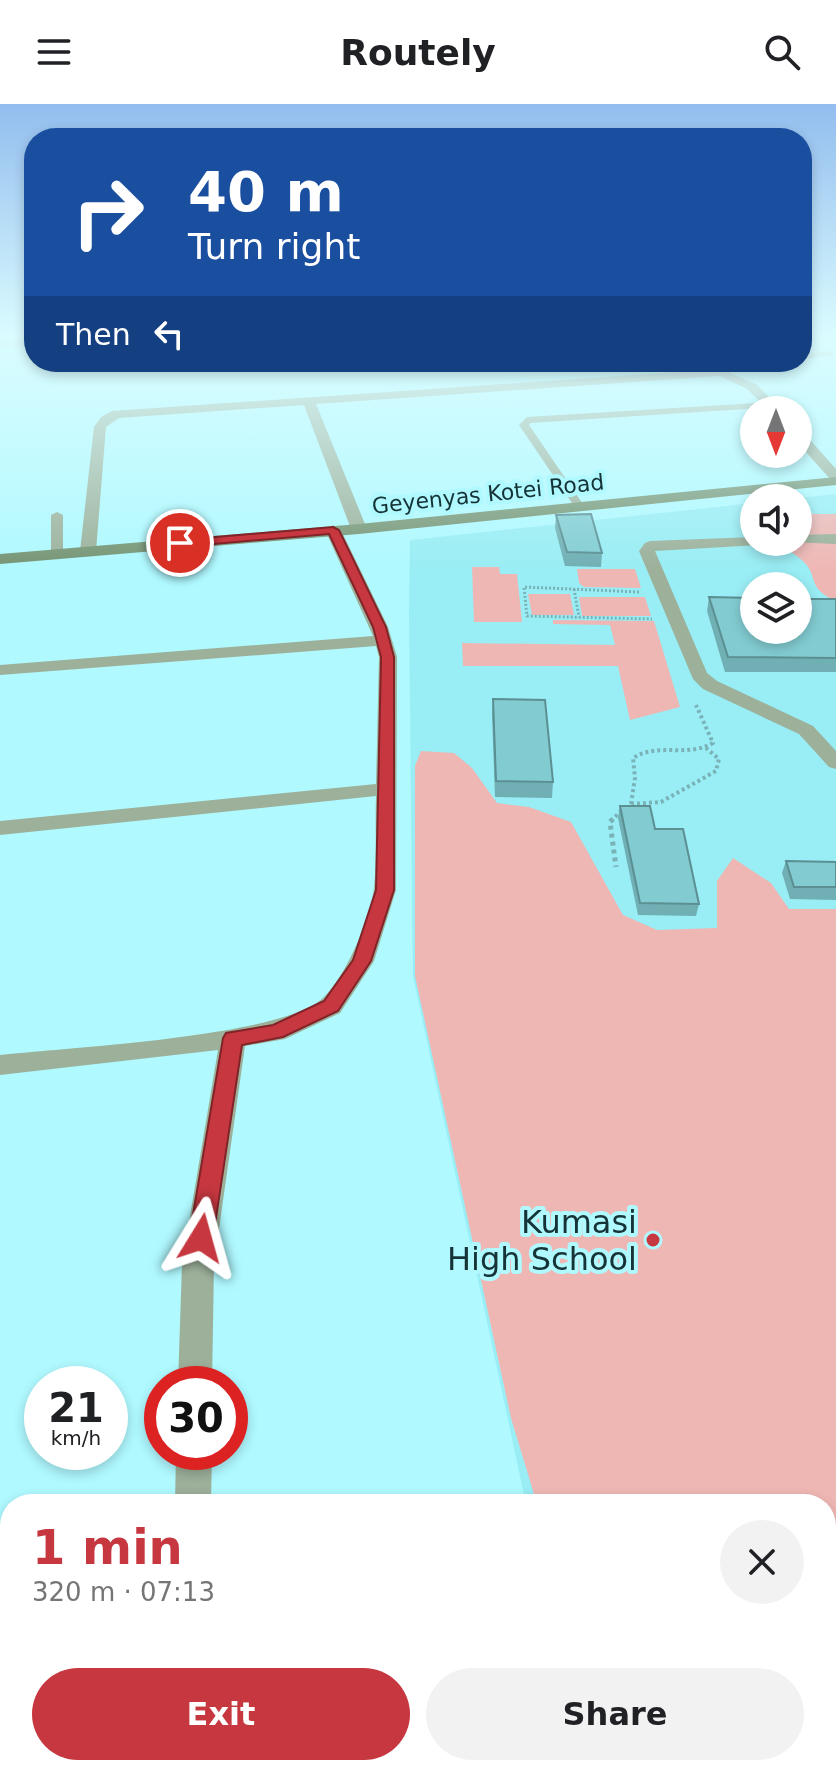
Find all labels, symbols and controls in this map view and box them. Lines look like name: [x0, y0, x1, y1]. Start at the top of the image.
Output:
icon: menu: [32, 30, 76, 74]
icon: search: [760, 30, 804, 74]
text: Routely: [340, 32, 496, 73]
text: 40 m: [188, 159, 344, 224]
icon: right: [56, 160, 160, 264]
text: Turn right: [188, 226, 360, 267]
icon: left: [147, 312, 191, 356]
text: Then: [56, 317, 131, 352]
north arrow: [740, 396, 812, 468]
map controls: [740, 396, 812, 644]
street label: Geyenyas Kotei Road: [371, 469, 605, 519]
button: sound: [740, 484, 812, 556]
pin: [146, 509, 214, 577]
icon: arrive: [158, 521, 202, 565]
button: layers: [740, 572, 812, 644]
position arrow: [159, 1196, 243, 1280]
place label: Kumasi High School: [447, 1203, 637, 1278]
marker: Kumasi High School: [644, 1231, 662, 1249]
speed limit sign: 30: [144, 1366, 248, 1470]
text: 21: [48, 1385, 104, 1431]
text: km/h: [51, 1426, 101, 1450]
text: 1 min: [32, 1519, 183, 1575]
button: close: [720, 1520, 804, 1604]
text: 320 m · 07:13: [32, 1577, 215, 1607]
button: Exit: [32, 1668, 410, 1760]
button: Share: [426, 1668, 804, 1760]

